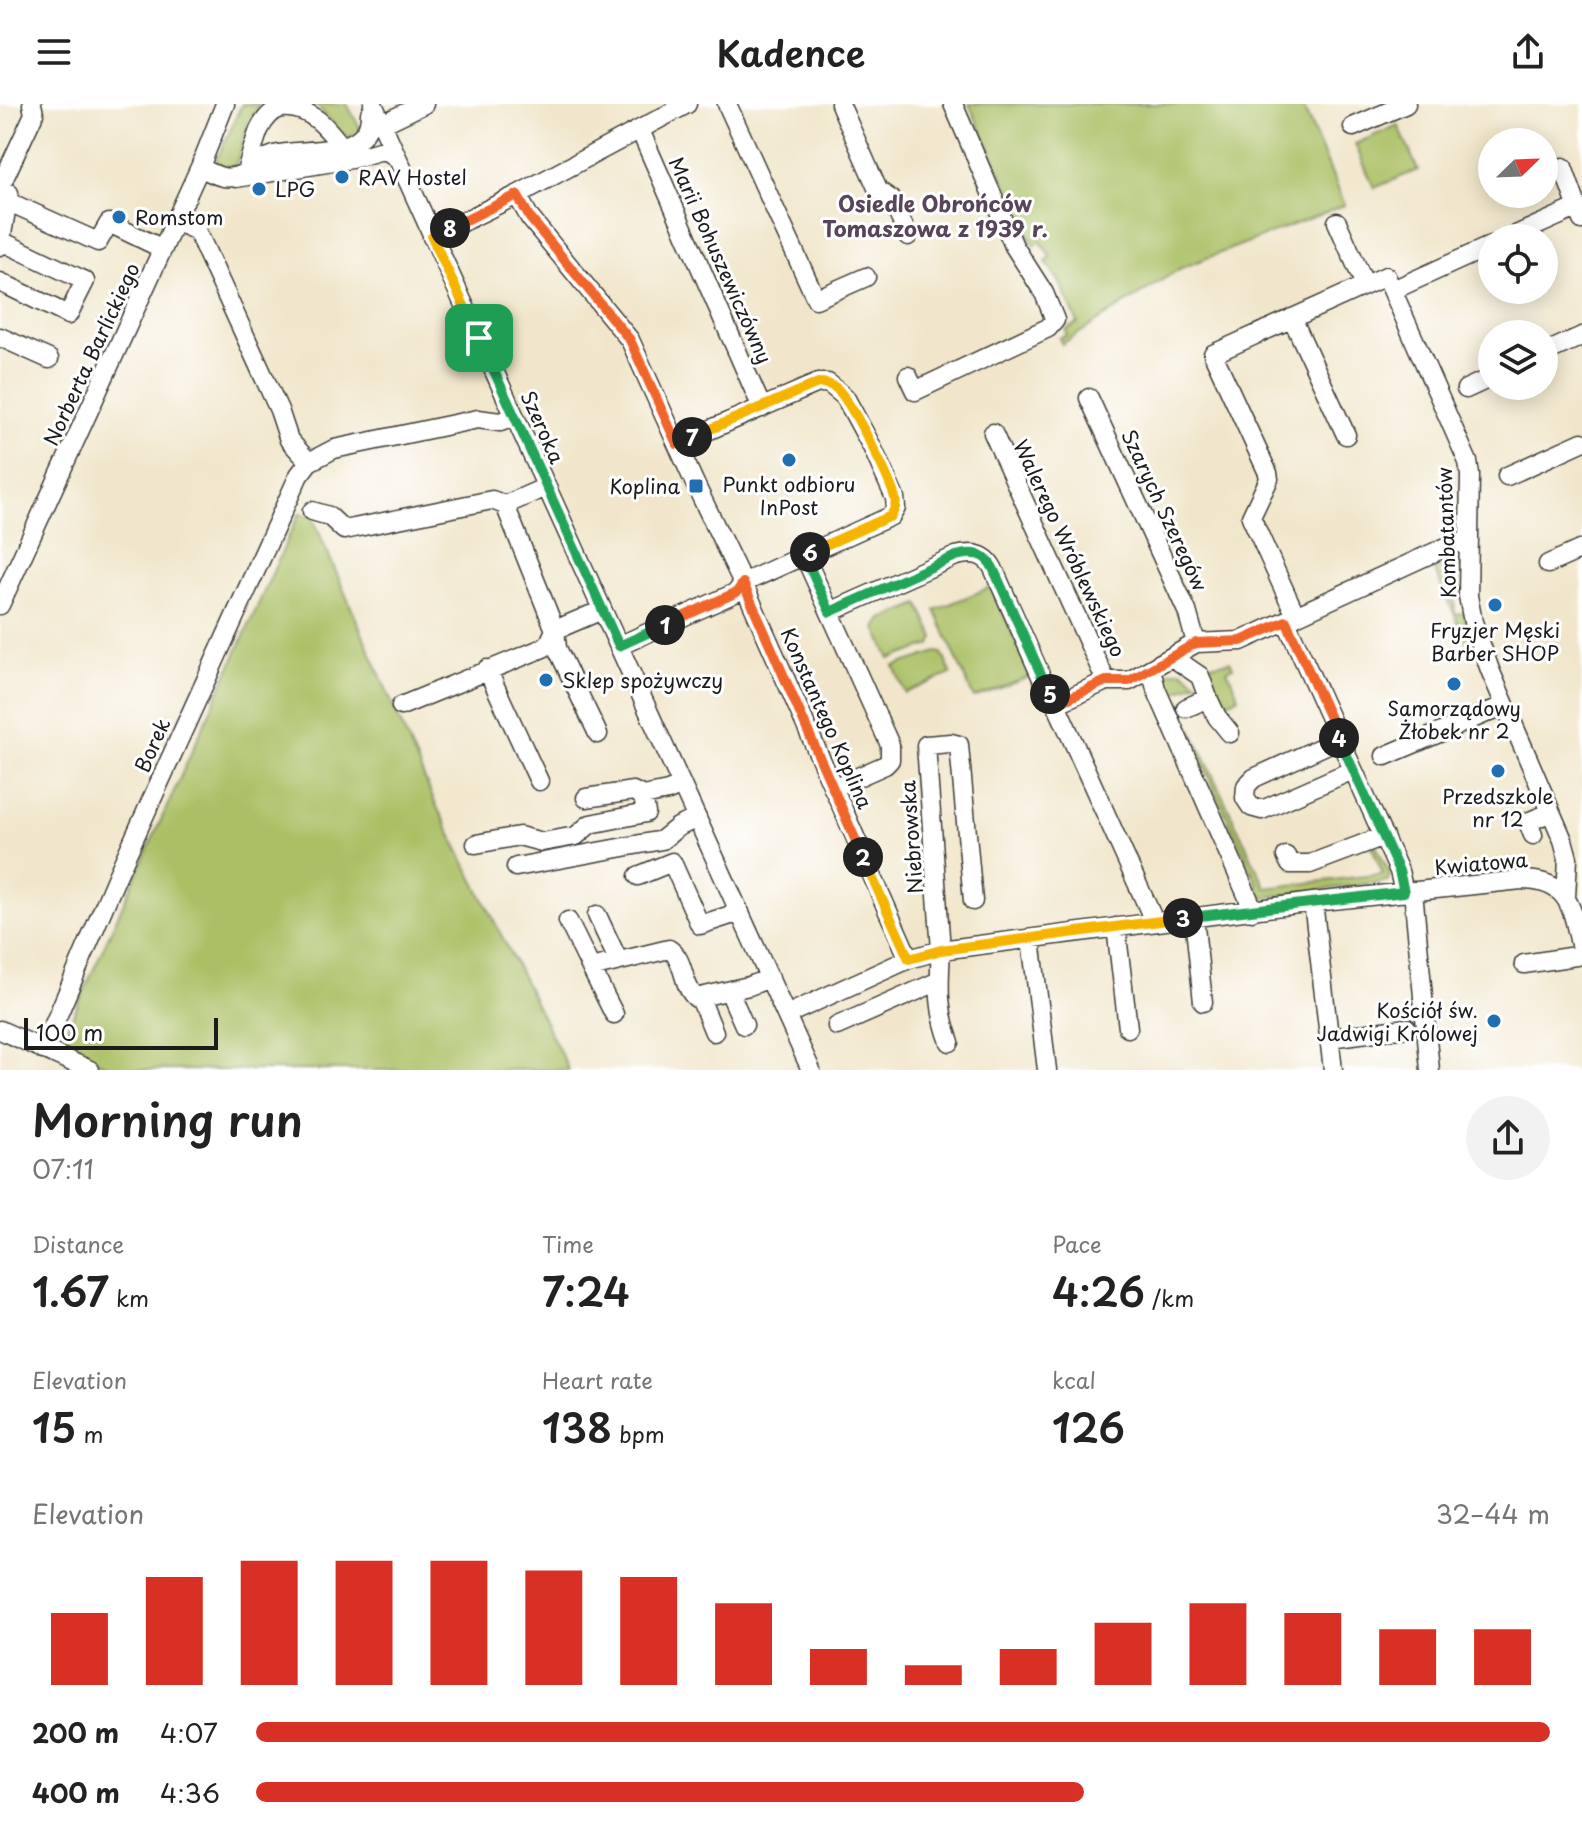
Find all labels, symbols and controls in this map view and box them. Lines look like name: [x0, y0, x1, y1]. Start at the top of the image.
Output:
text: Kadence: [717, 25, 865, 79]
icon: menu: [32, 30, 76, 74]
icon: share: [1506, 30, 1550, 74]
north arrow: [1478, 128, 1558, 208]
map controls: [1478, 128, 1558, 400]
street label: Marii Bohuszewiczówny: [662, 152, 780, 368]
place label: RAV Hostel: [358, 162, 467, 192]
marker: RAV Hostel: [333, 168, 351, 186]
place label: LPG: [275, 174, 315, 204]
marker: LPG: [250, 180, 268, 198]
district label: Osiedle Obrońców Tomaszowa z 1939 r.: [822, 186, 1048, 244]
place label: Romstom: [135, 202, 223, 232]
marker: Romstom: [110, 208, 128, 226]
pin: 8: [430, 208, 470, 248]
text: 8: [443, 211, 457, 244]
button: locate: [1478, 224, 1558, 304]
street label: Norberta Barlickiego: [35, 258, 147, 450]
pin: [445, 304, 513, 372]
icon: arrive: [457, 316, 501, 360]
button: layers: [1478, 320, 1558, 400]
street label: Szeroka: [514, 386, 573, 469]
pin: 7: [672, 417, 712, 457]
text: 7: [686, 420, 698, 453]
street label: Szarych Szeregów: [1114, 424, 1216, 596]
street label: Walerego Wróblewskiego: [1006, 434, 1134, 662]
marker: Punkt odbioru InPost: [780, 451, 798, 469]
street label: Kombatantów: [1429, 466, 1463, 599]
place label: Punkt odbioru InPost: [723, 469, 855, 522]
place label: Koplina: [609, 471, 680, 501]
marker: Koplina: [687, 477, 705, 495]
pin: 6: [790, 532, 830, 572]
text: 6: [802, 535, 818, 568]
marker: Fryzjer Męski Barber SHOP: [1486, 596, 1504, 614]
pin: 1: [645, 605, 685, 645]
text: 1: [660, 608, 670, 641]
place label: Fryzjer Męski Barber SHOP: [1430, 615, 1560, 668]
street label: Konstantego Koplina: [774, 623, 881, 814]
place label: Sklep spożywczy: [562, 665, 723, 695]
marker: Sklep spożywczy: [537, 671, 555, 689]
pin: 5: [1030, 674, 1070, 714]
marker: Samorządowy Żłobek nr 2: [1445, 675, 1463, 693]
text: 5: [1043, 677, 1057, 710]
place label: Samorządowy Żłobek nr 2: [1387, 693, 1521, 746]
street label: Borek: [127, 713, 177, 777]
pin: 4: [1319, 718, 1359, 758]
text: 4: [1332, 721, 1346, 754]
marker: Przedszkole nr 12: [1489, 762, 1507, 780]
street label: Niebrowska: [892, 779, 930, 895]
place label: Przedszkole nr 12: [1442, 781, 1554, 834]
pin: 2: [843, 837, 883, 877]
text: 2: [855, 840, 871, 873]
street label: Kwiatowa: [1433, 844, 1529, 882]
pin: 3: [1163, 898, 1203, 938]
text: 3: [1176, 901, 1190, 934]
place label: Kościół św. Jadwigi Królowej: [1317, 995, 1478, 1048]
marker: Kościół św. Jadwigi Królowej: [1485, 1012, 1503, 1030]
scale bar: [24, 1014, 218, 1050]
text: 100 m: [36, 1015, 103, 1048]
text: Morning run: [32, 1086, 303, 1152]
button: share: [1466, 1096, 1550, 1180]
text: 07:11: [32, 1149, 94, 1188]
text: Distance: [32, 1227, 124, 1260]
text: Time: [542, 1227, 594, 1260]
text: Pace: [1052, 1227, 1102, 1260]
text: 1.67: [32, 1260, 109, 1321]
text: 7:24: [542, 1260, 630, 1321]
text: 4:26: [1052, 1260, 1145, 1321]
text: km: [109, 1281, 149, 1314]
text: /km: [1145, 1281, 1194, 1314]
text: Elevation: [32, 1363, 127, 1396]
text: Heart rate: [542, 1363, 653, 1396]
text: kcal: [1052, 1363, 1096, 1396]
text: 15: [32, 1396, 76, 1457]
text: 138: [542, 1396, 612, 1457]
text: 126: [1052, 1396, 1125, 1457]
text: m: [76, 1417, 104, 1450]
text: bpm: [612, 1417, 665, 1450]
text: Elevation: [32, 1494, 144, 1533]
text: 32–44 m: [1436, 1494, 1550, 1533]
text: 200 m: [32, 1713, 119, 1752]
text: 4:07: [160, 1713, 218, 1752]
text: 400 m: [32, 1773, 120, 1812]
text: 4:36: [160, 1773, 220, 1812]

